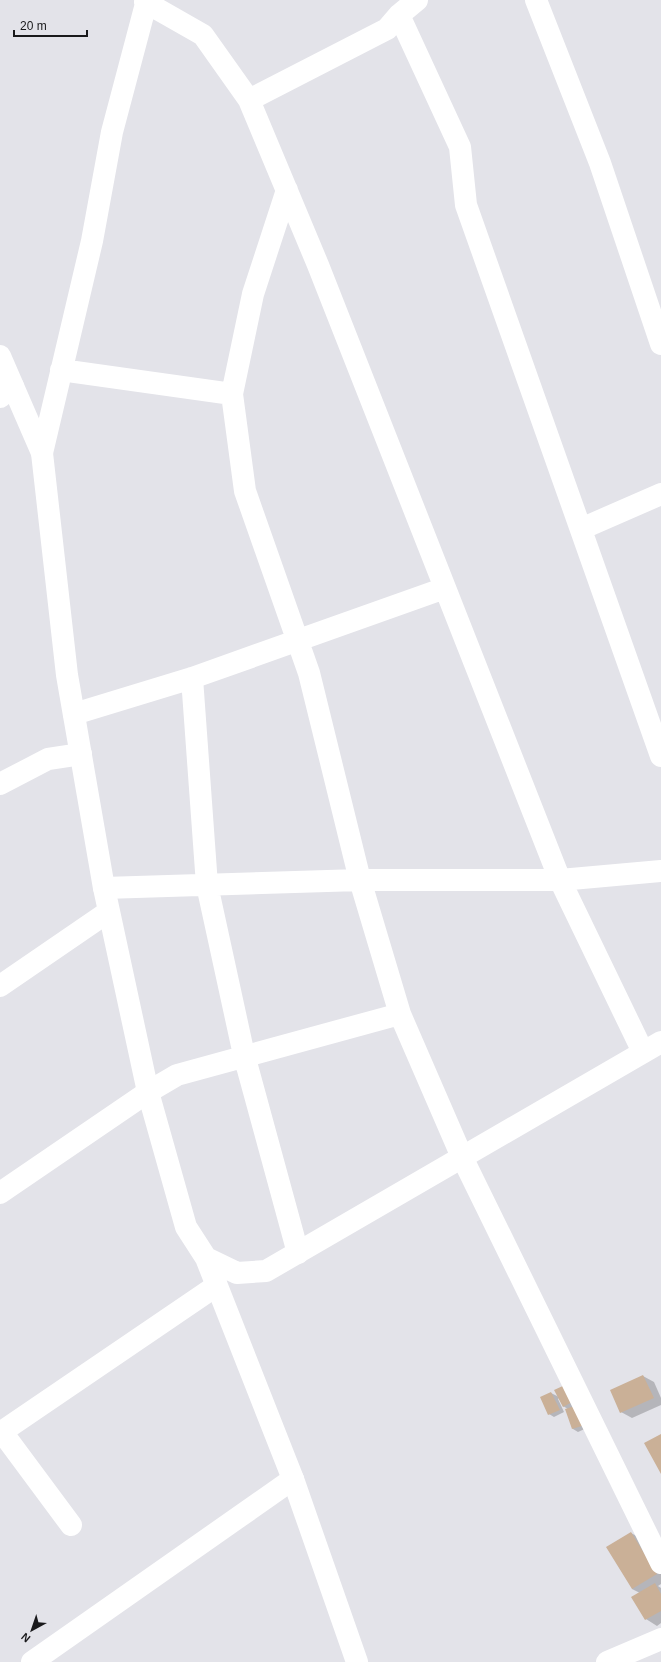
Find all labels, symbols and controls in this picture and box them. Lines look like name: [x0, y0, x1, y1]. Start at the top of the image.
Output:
scale bar: [14, 12, 87, 38]
text: 20 m: [20, 19, 47, 33]
north arrow: [12, 1610, 52, 1650]
text: N: [19, 1630, 32, 1645]

